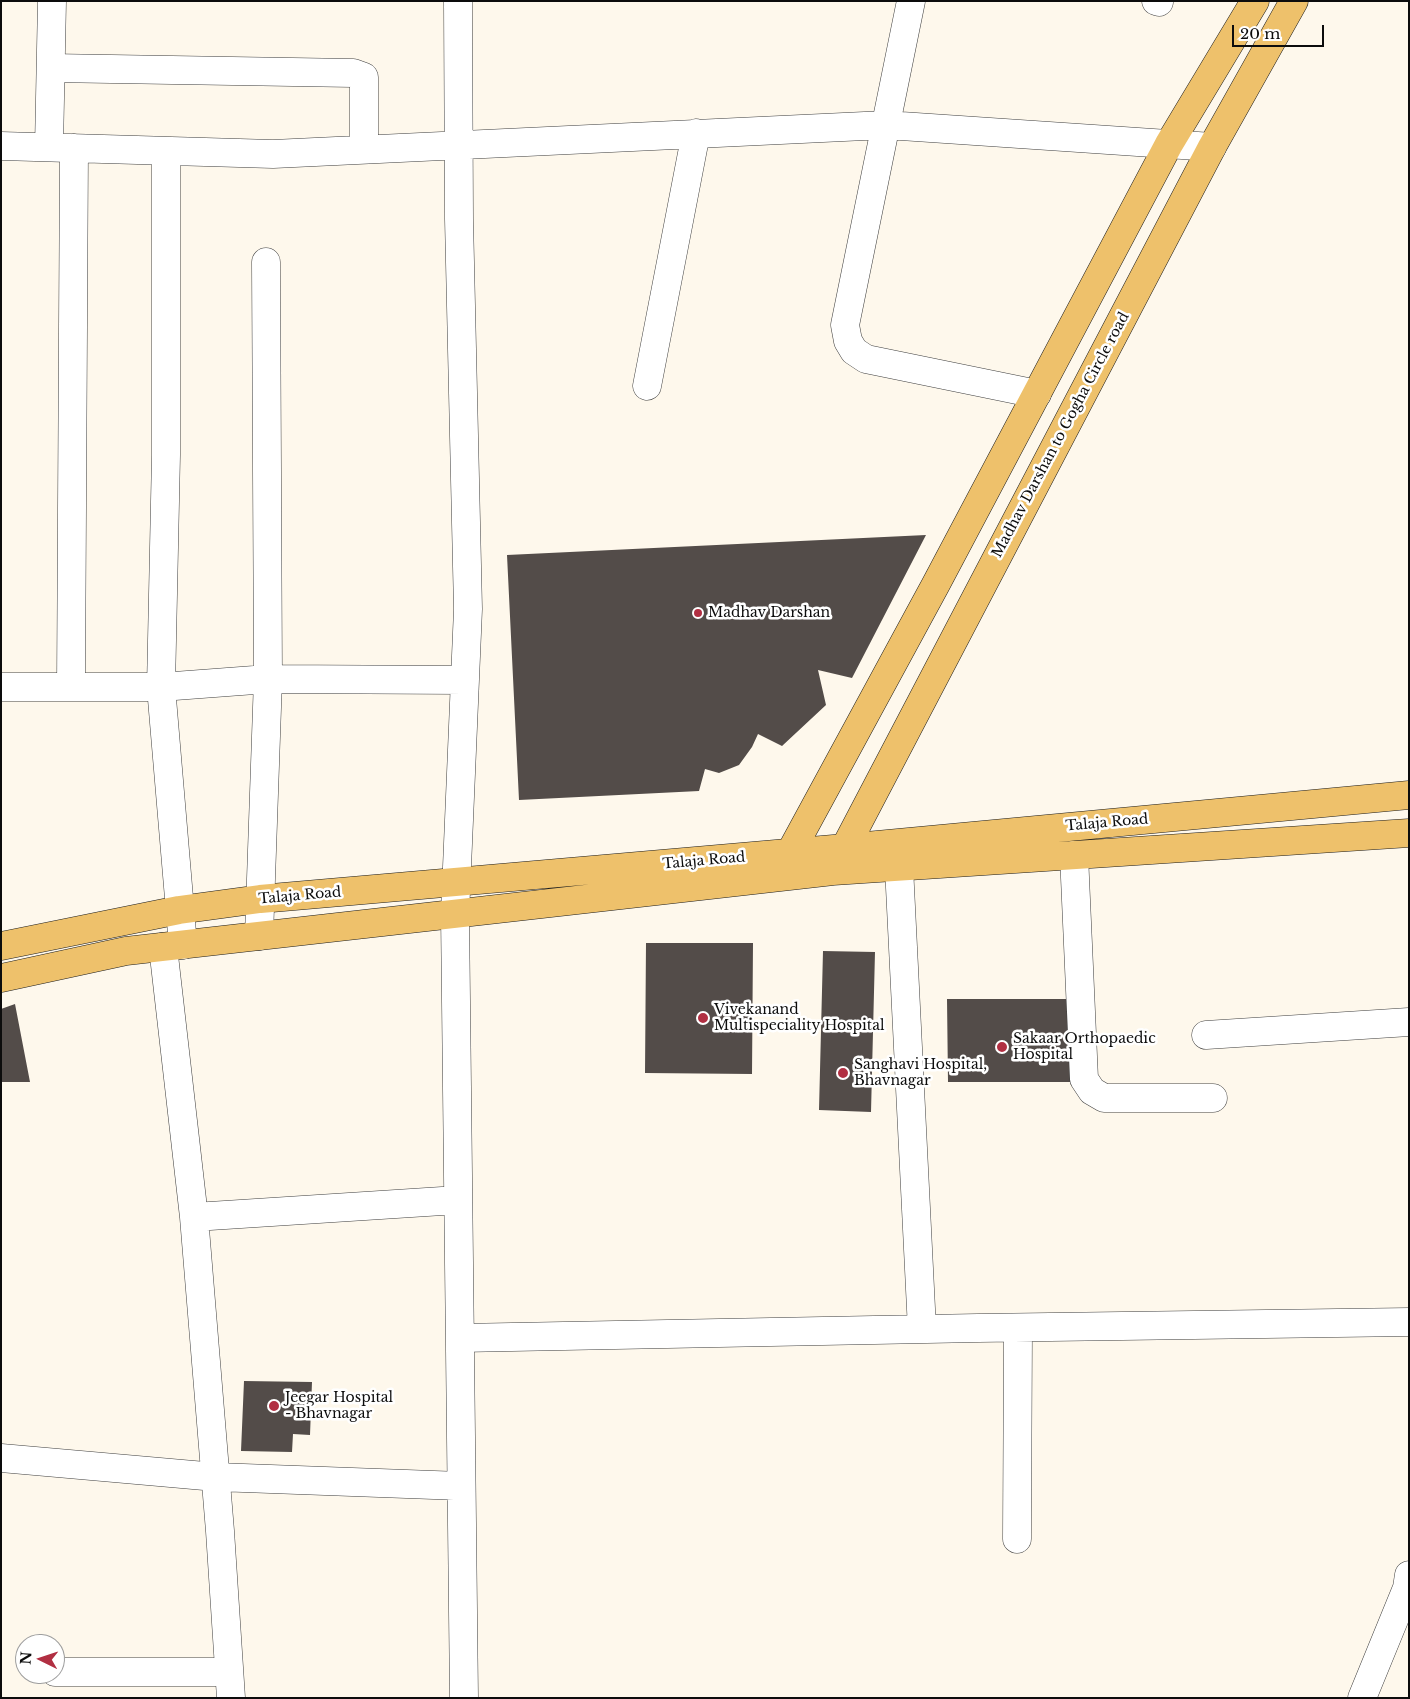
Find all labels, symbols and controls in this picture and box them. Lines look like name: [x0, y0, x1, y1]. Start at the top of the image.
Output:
scale bar: [1235, 15, 1328, 47]
text: 20 m: [1240, 24, 1280, 43]
street label: Madhav Darshan to Gogha Circle road: [989, 309, 1133, 561]
place label: Madhav Darshan: [708, 605, 830, 621]
marker: Madhav Darshan: [692, 607, 704, 619]
street label: Talaja Road: [1065, 811, 1149, 835]
street label: Talaja Road: [662, 849, 746, 873]
street label: Talaja Road: [258, 884, 342, 908]
place label: Vivekanand Multispeciality Hospital: [714, 1002, 884, 1034]
marker: Vivekanand Multispeciality Hospital: [696, 1011, 710, 1025]
place label: Sakaar Orthopaedic Hospital: [1013, 1031, 1156, 1064]
marker: Sakaar Orthopaedic Hospital: [995, 1040, 1009, 1054]
place label: Sanghavi Hospital, Bhavnagar: [854, 1057, 987, 1090]
marker: Sanghavi Hospital, Bhavnagar: [836, 1066, 850, 1080]
place label: Jeegar Hospital - Bhavnagar: [285, 1390, 393, 1422]
marker: Jeegar Hospital - Bhavnagar: [267, 1399, 281, 1413]
north arrow: [15, 1634, 65, 1684]
text: N: [17, 1651, 35, 1665]

